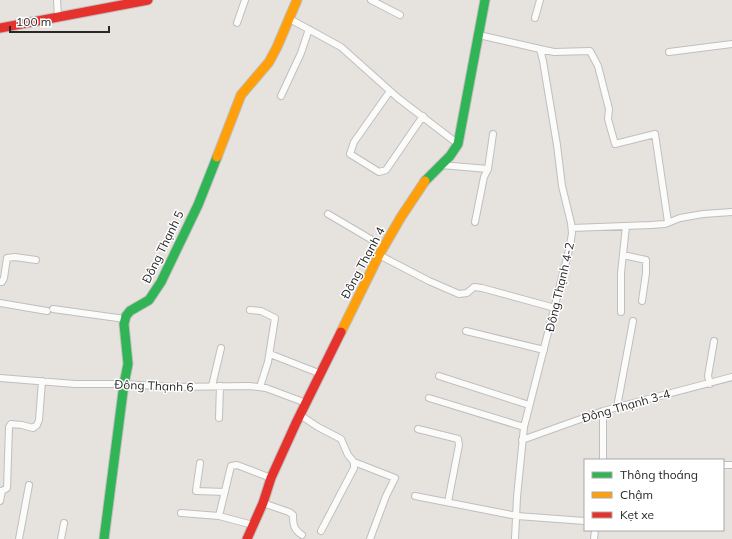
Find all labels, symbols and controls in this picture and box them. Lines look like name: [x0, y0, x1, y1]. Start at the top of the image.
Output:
scale bar: [10, 8, 109, 34]
text: 100 m: [16, 14, 51, 29]
street label: Đông Thạnh 5: [138, 208, 187, 286]
street label: Đông Thạnh 4: [337, 224, 388, 301]
street label: Đông Thạnh 4-2: [542, 241, 577, 333]
street label: Đông Thạnh 6: [114, 377, 194, 394]
street label: Đông Thạnh 3-4: [580, 386, 672, 425]
legend: [584, 459, 724, 531]
text: Thông thoáng: [620, 467, 698, 482]
text: Chậm: [620, 487, 653, 502]
text: Kẹt xe: [620, 507, 654, 522]

